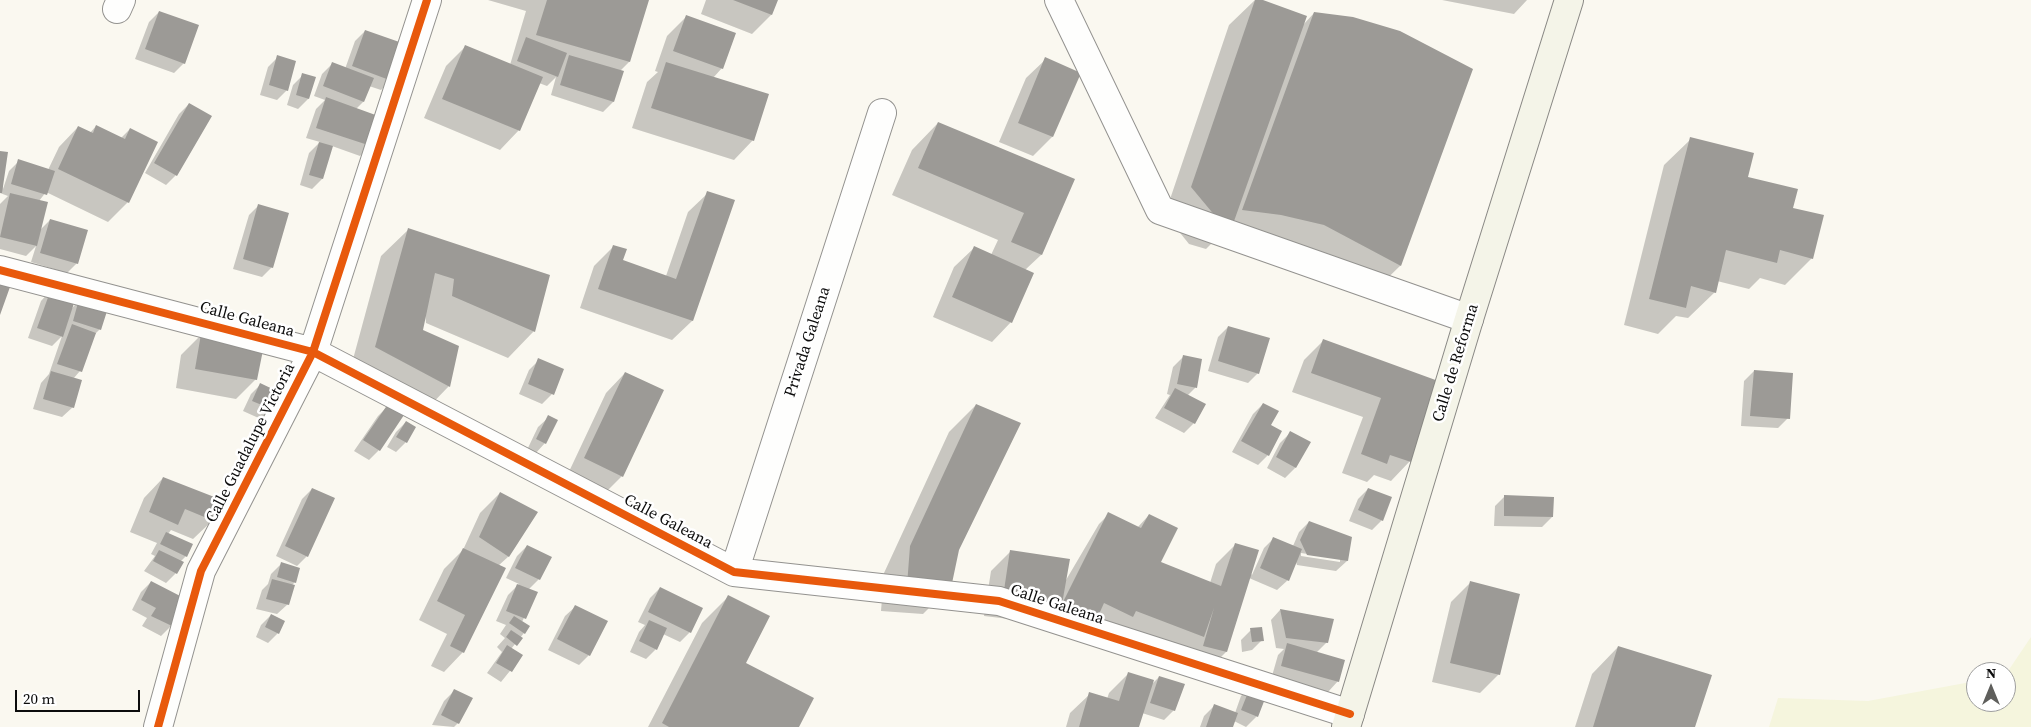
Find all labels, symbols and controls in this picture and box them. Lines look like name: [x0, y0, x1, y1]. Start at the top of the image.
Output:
street label: Privada Galeana: [781, 284, 835, 400]
street label: Calle Galeana: [197, 298, 297, 342]
street label: Calle de Reforma: [1429, 302, 1483, 424]
street label: Calle Guadalupe Victoria: [202, 360, 300, 526]
street label: Calle Galeana: [620, 491, 716, 553]
street label: Calle Galeana: [1008, 581, 1106, 629]
north arrow: [1966, 662, 2016, 712]
text: N: [1986, 663, 1996, 683]
scale bar: [18, 680, 142, 712]
text: 20 m: [23, 688, 55, 709]

